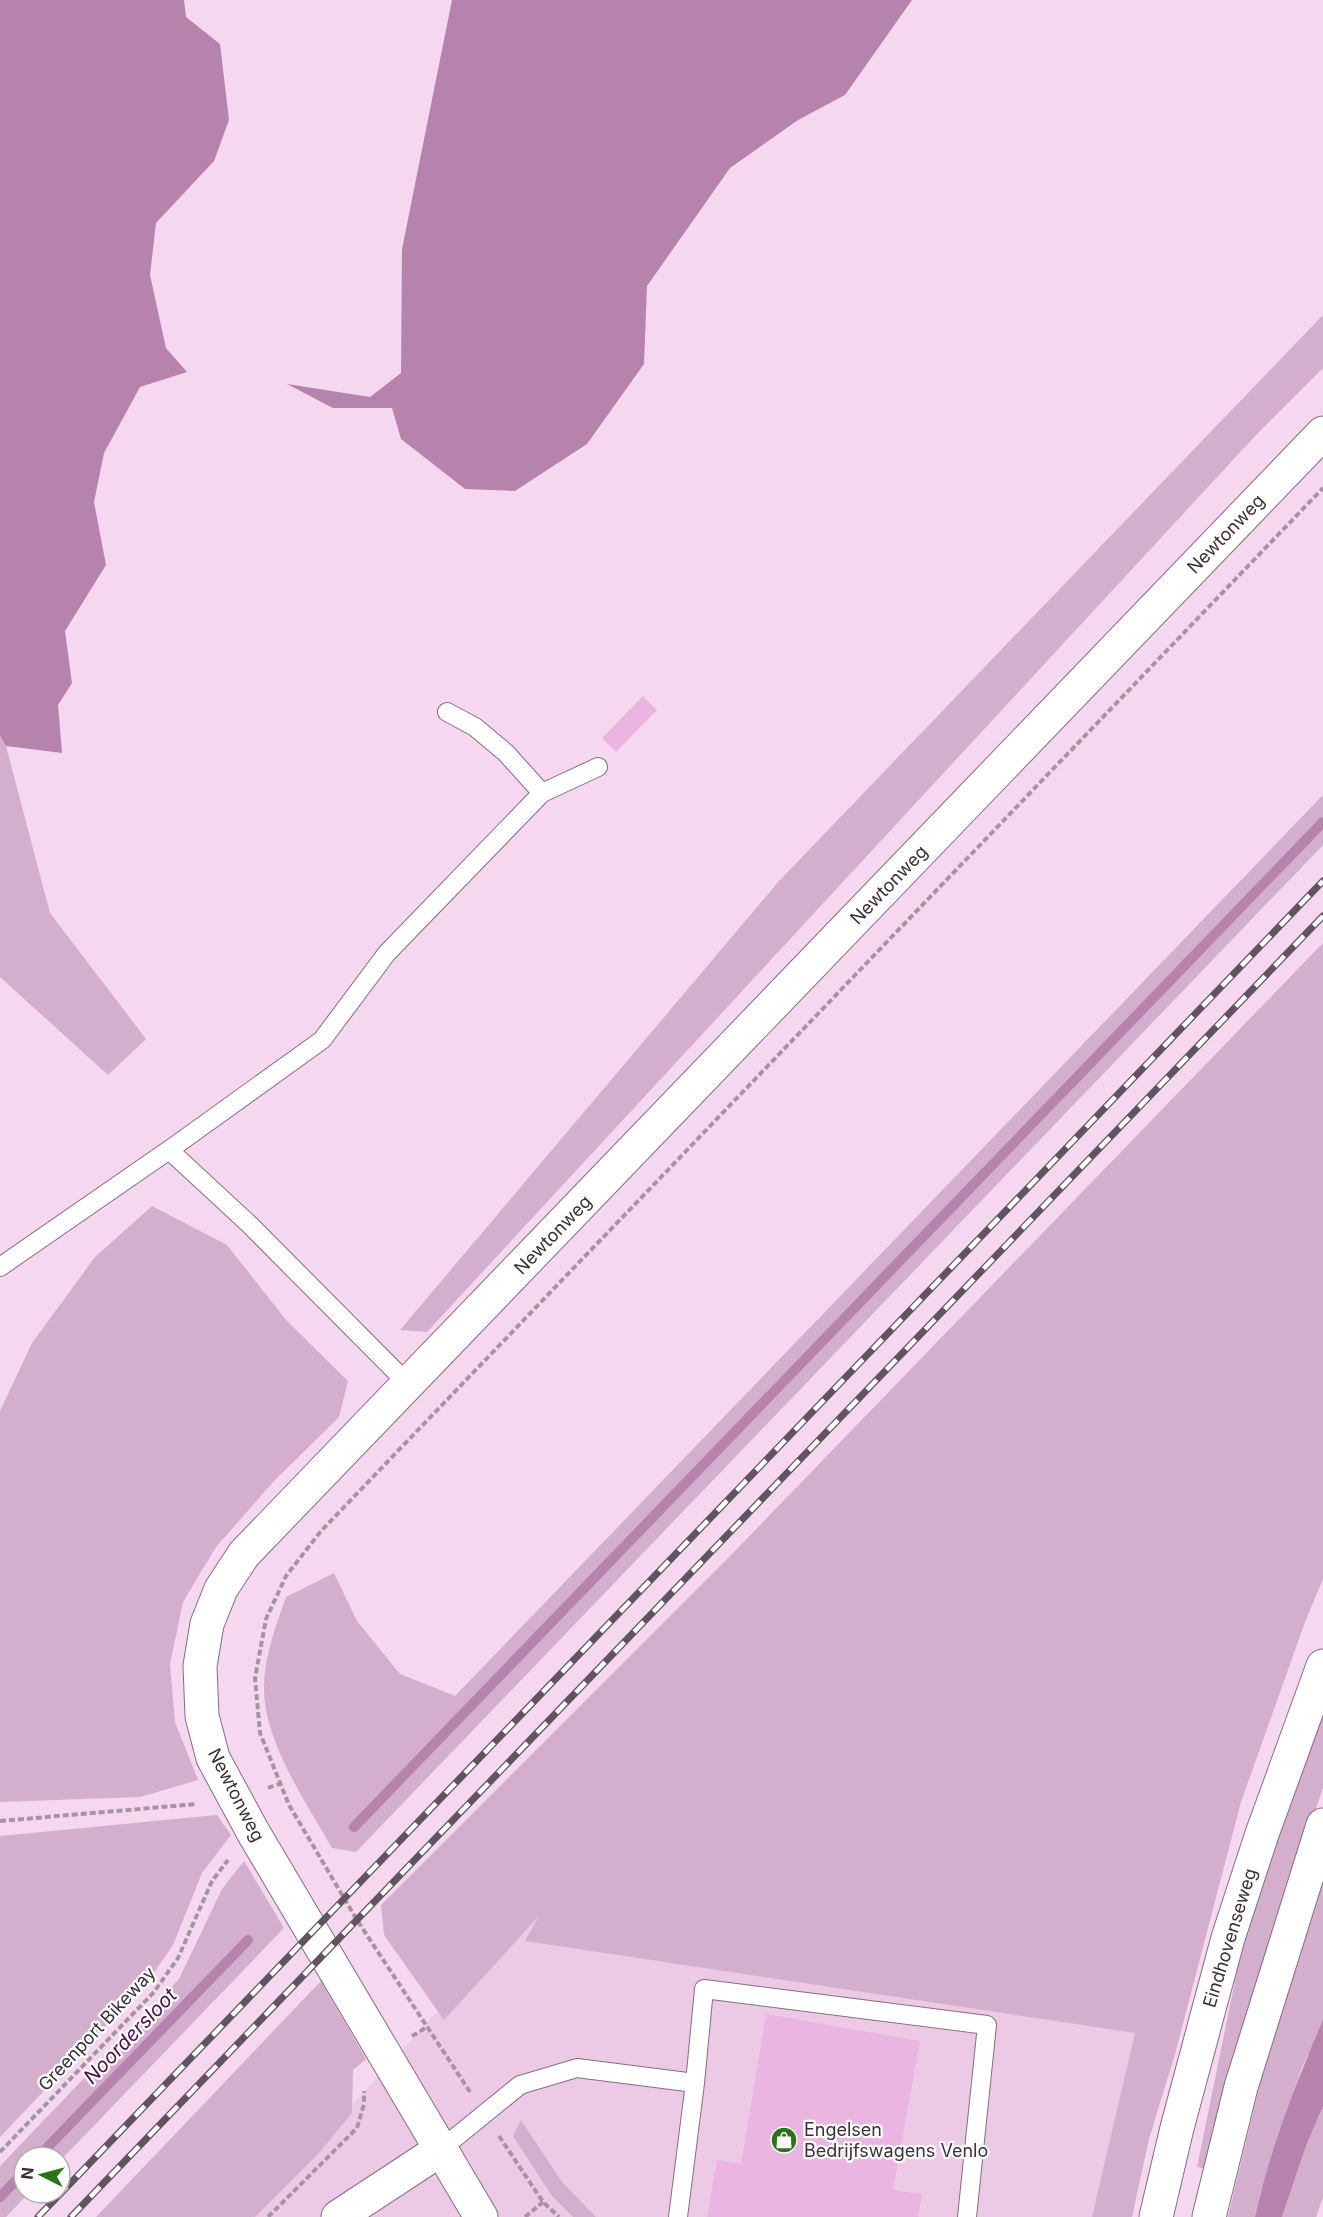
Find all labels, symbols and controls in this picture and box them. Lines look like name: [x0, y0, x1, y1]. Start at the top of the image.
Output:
street label: Newtonweg: [1183, 490, 1268, 577]
street label: Newtonweg: [846, 841, 931, 928]
street label: Newtonweg: [510, 1191, 595, 1278]
street label: Newtonweg: [204, 1745, 269, 1845]
street label: Eindhovenseweg: [1198, 1866, 1261, 2010]
street label: Greenport Bikeway: [34, 1962, 159, 2095]
water label: Noordersloot: [78, 1983, 182, 2089]
place label: Engelsen Bedrijfswagens Venlo: [804, 2119, 988, 2161]
shop icon: Engelsen Bedrijfswagens Venlo: [769, 2125, 799, 2155]
north arrow: [12, 2145, 72, 2205]
text: N: [16, 2166, 38, 2181]

